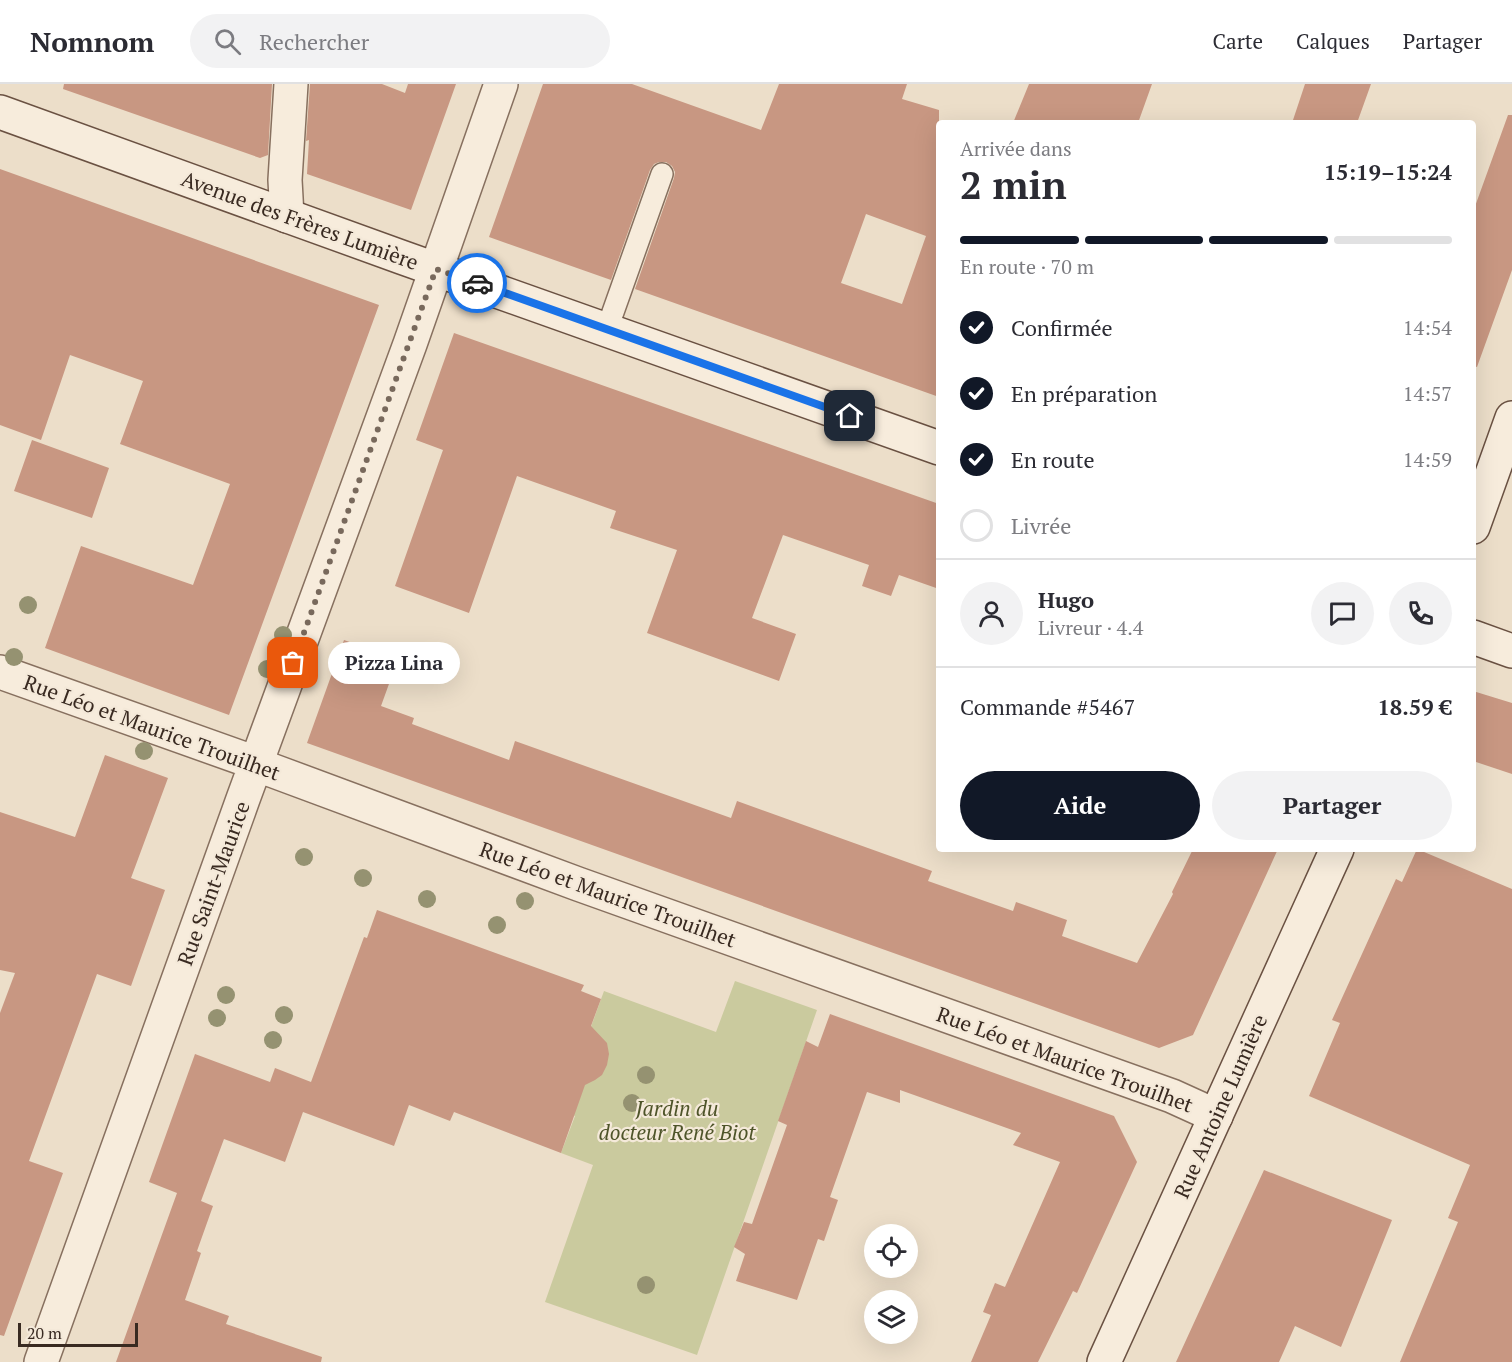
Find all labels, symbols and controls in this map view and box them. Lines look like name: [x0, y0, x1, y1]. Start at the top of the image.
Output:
search box: [190, 14, 610, 68]
text: Nomnom: [30, 23, 154, 60]
icon: search: [211, 25, 244, 58]
text: Rechercher: [259, 27, 369, 56]
text: Carte: [1213, 27, 1263, 55]
text: Calques: [1296, 27, 1370, 55]
text: Partager: [1403, 27, 1482, 55]
text: Arrivée dans: [960, 135, 1072, 162]
text: 15:19–15:24: [1324, 157, 1452, 186]
text: 2 min: [960, 158, 1067, 210]
street label: Avenue des Frères Lumière: [178, 164, 422, 276]
courier: [447, 253, 507, 313]
text: En route · 70 m: [960, 253, 1094, 280]
icon: car: [461, 267, 494, 300]
icon: check: [960, 311, 993, 344]
text: Confirmée: [1011, 313, 1113, 342]
text: 14:54: [1403, 314, 1452, 341]
icon: check: [960, 377, 993, 410]
text: En préparation: [1011, 379, 1157, 408]
text: 14:57: [1403, 380, 1452, 407]
pin: [824, 390, 875, 441]
icon: home: [833, 399, 866, 432]
icon: check: [960, 443, 993, 476]
text: En route: [1011, 445, 1095, 474]
text: 14:59: [1403, 446, 1452, 473]
text: Livrée: [1011, 511, 1071, 540]
button: person: [960, 582, 1023, 645]
button: chat: [1311, 582, 1374, 645]
button: phone: [1389, 582, 1452, 645]
text: Hugo: [1038, 585, 1094, 614]
text: Livreur · 4.4: [1038, 614, 1143, 641]
pin: [267, 637, 318, 688]
callout: Pizza Lina: [329, 642, 461, 684]
icon: bag: [276, 646, 309, 679]
text: Pizza Lina: [345, 649, 443, 676]
street label: Rue Léo et Maurice Trouilhet: [20, 667, 284, 787]
text: Commande #5467: [960, 692, 1135, 721]
text: 18.59 €: [1377, 692, 1452, 721]
button: Aide: [960, 771, 1200, 840]
button: Partager: [1212, 771, 1452, 840]
street label: Rue Saint-Maurice: [170, 797, 256, 969]
street label: Rue Léo et Maurice Trouilhet: [476, 834, 740, 954]
street label: Rue Léo et Maurice Trouilhet: [933, 999, 1197, 1119]
street label: Rue Antoine Lumière: [1167, 1010, 1273, 1202]
park label: Jardin du docteur René Biot: [598, 1094, 756, 1146]
map controls: [864, 1224, 918, 1344]
button: locate: [864, 1224, 918, 1278]
button: layers: [864, 1290, 918, 1344]
scale bar: [18, 1320, 138, 1348]
text: 20 m: [27, 1322, 62, 1344]

